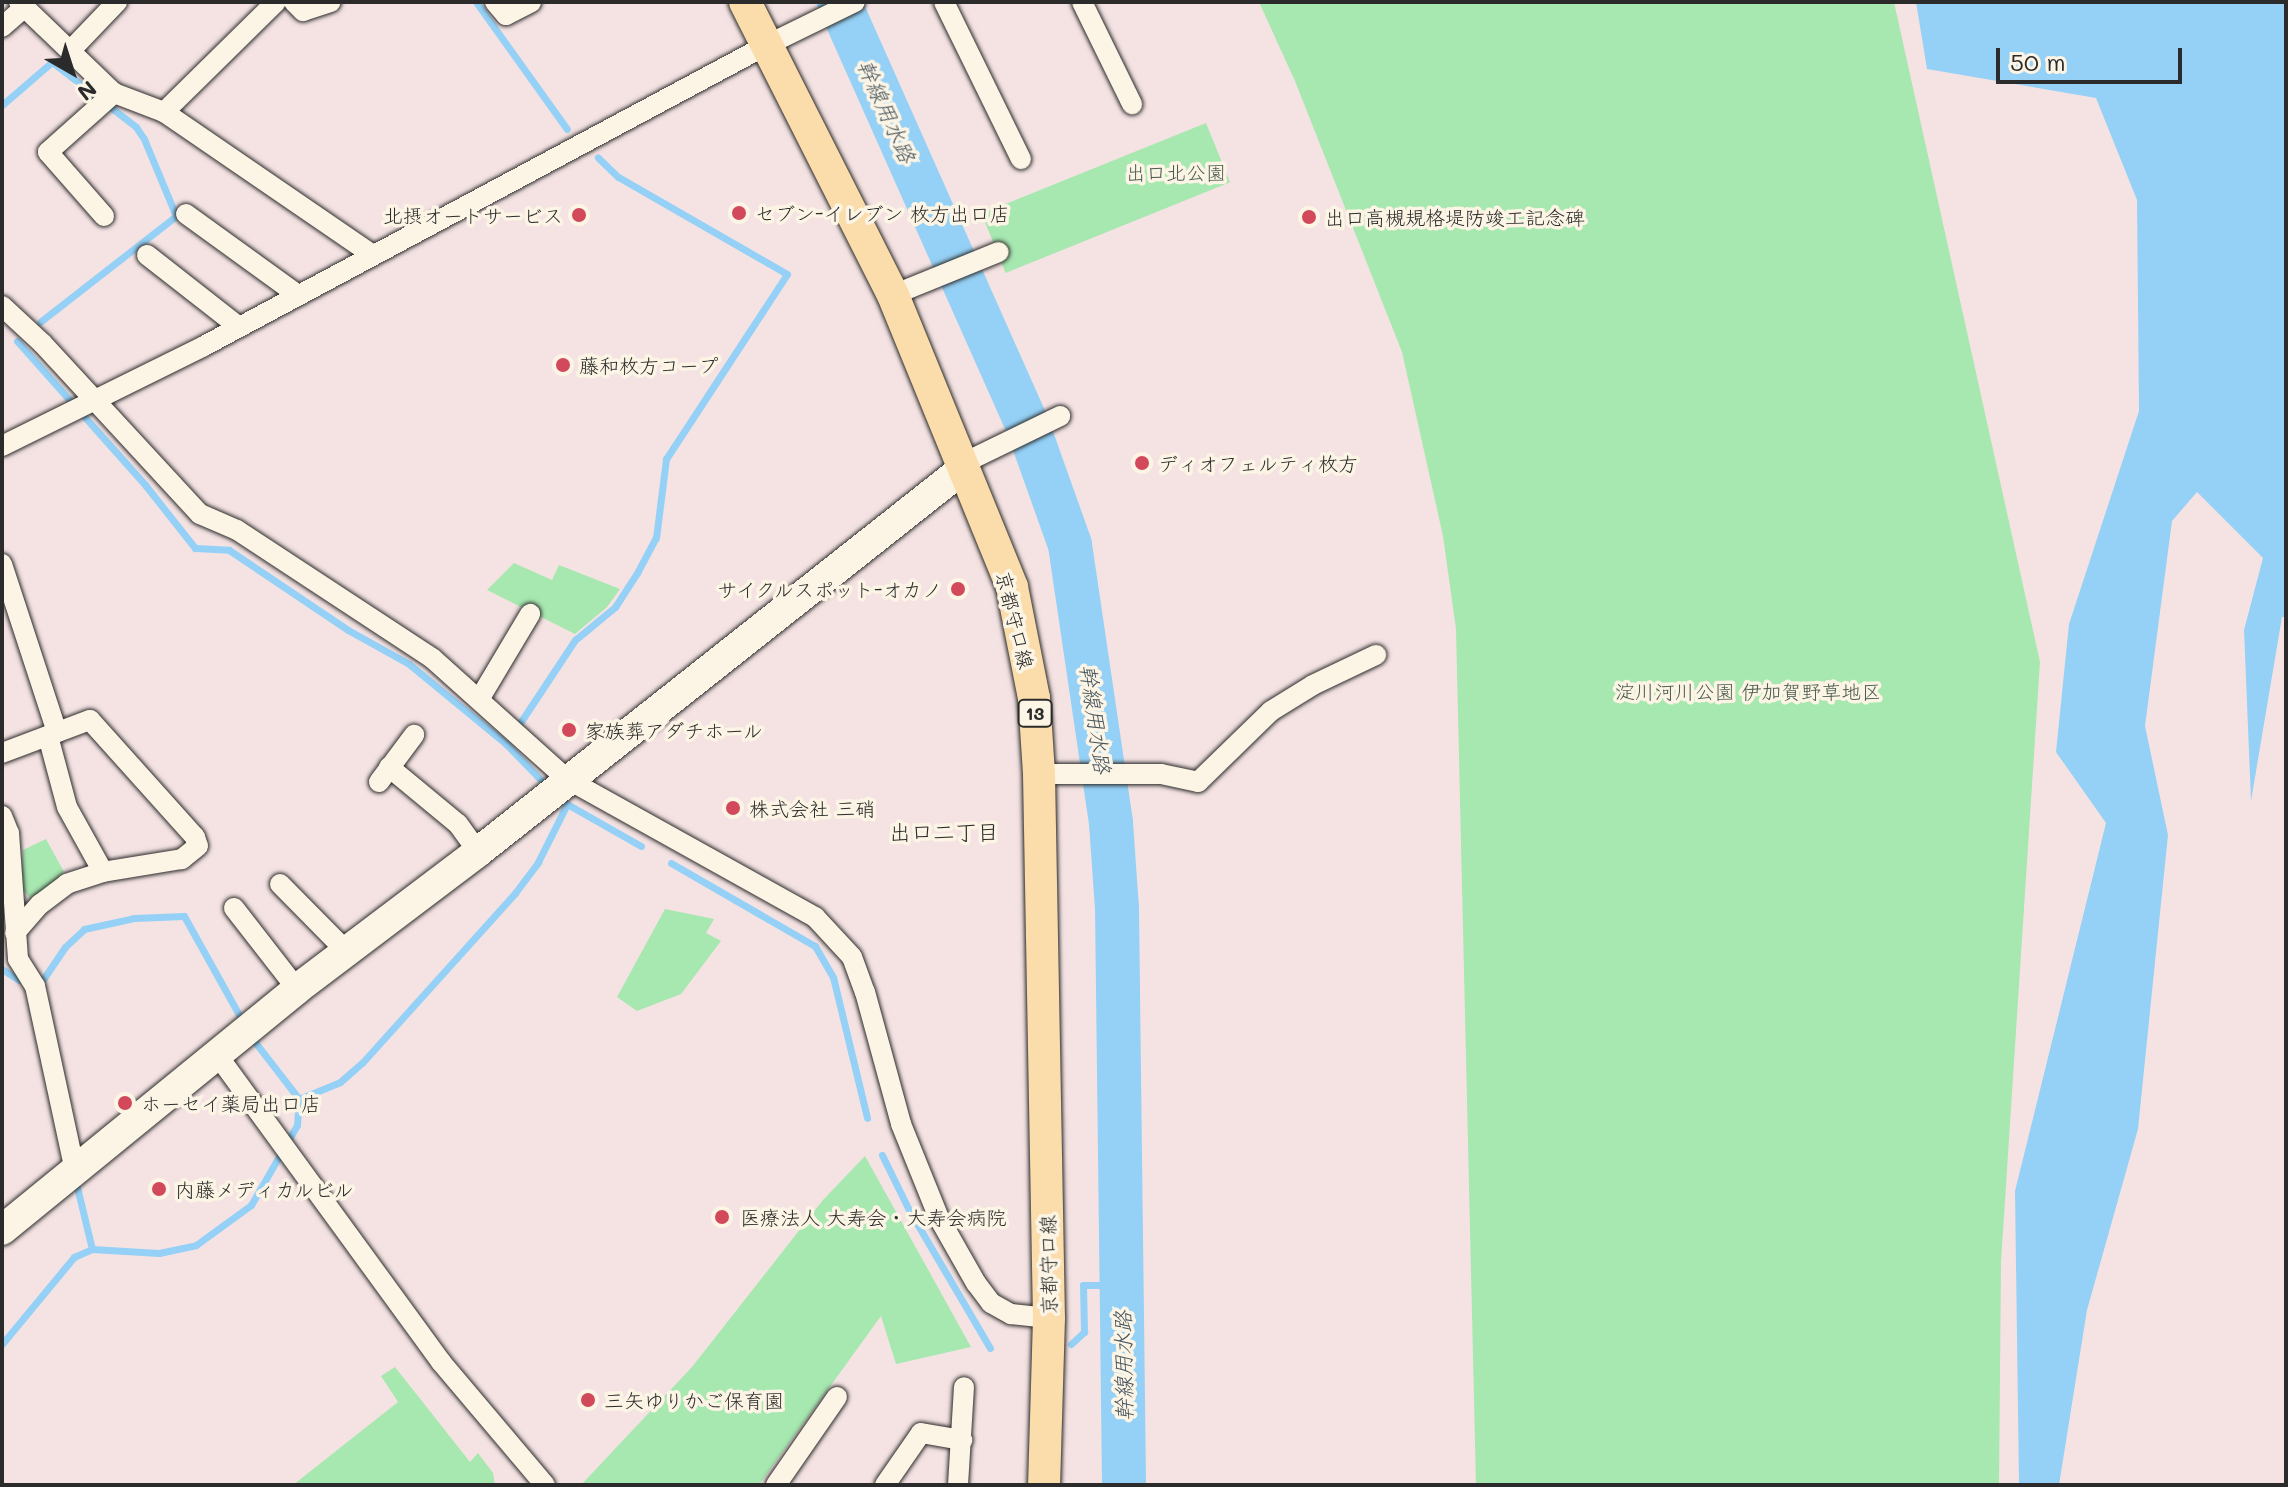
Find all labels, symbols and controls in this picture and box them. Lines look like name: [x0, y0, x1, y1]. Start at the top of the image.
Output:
north arrow: [32, 32, 112, 112]
scale bar: [2000, 32, 2186, 82]
text: 50 m: [2010, 46, 2066, 77]
water label: 幹線用水路: [853, 55, 921, 167]
text: N: [72, 75, 103, 108]
park label: 出口北公園: [1126, 160, 1226, 184]
place label: セブン-イレブン 枚方出口店: [755, 201, 1010, 225]
place label: 北摂オートサービス: [383, 203, 563, 227]
marker: セブン-イレブン 枚方出口店: [730, 204, 748, 222]
place label: 出口高槻規格堤防竣工記念碑: [1325, 205, 1585, 229]
marker: 北摂オートサービス: [570, 206, 588, 224]
marker: 出口高槻規格堤防竣工記念碑: [1300, 208, 1318, 226]
place label: 藤和枚方コープ: [579, 353, 719, 377]
marker: 藤和枚方コープ: [554, 356, 572, 374]
place label: ディオフェルティ枚方: [1158, 451, 1358, 475]
marker: ディオフェルティ枚方: [1133, 454, 1151, 472]
street label: 京都守口線: [991, 569, 1039, 671]
place label: サイクルスポット-オカノ: [714, 577, 942, 601]
marker: サイクルスポット-オカノ: [949, 580, 967, 598]
water label: 幹線用水路: [1075, 663, 1117, 775]
park label: 淀川河川公園 伊加賀野草地区: [1615, 679, 1881, 703]
road number: 13: [1017, 699, 1053, 727]
place label: 家族葬アダチホール: [585, 718, 765, 742]
marker: 家族葬アダチホール: [560, 721, 578, 739]
place label: 株式会社 三硝: [749, 796, 875, 820]
marker: 株式会社 三硝: [724, 799, 742, 817]
district label: 出口二丁目: [889, 819, 999, 845]
place label: ホーセイ薬局出口店: [141, 1091, 321, 1115]
marker: ホーセイ薬局出口店: [116, 1094, 134, 1112]
place label: 内藤メディカルビル: [175, 1177, 355, 1201]
marker: 内藤メディカルビル: [150, 1180, 168, 1198]
place label: 医療法人 大寿会・大寿会病院: [740, 1205, 1006, 1229]
marker: 医療法人 大寿会・大寿会病院: [711, 1206, 733, 1228]
street label: 京都守口線: [1035, 1215, 1061, 1315]
water label: 幹線用水路: [1109, 1311, 1137, 1421]
place label: 三矢ゆりかご保育園: [604, 1388, 784, 1412]
marker: 三矢ゆりかご保育園: [579, 1391, 597, 1409]

